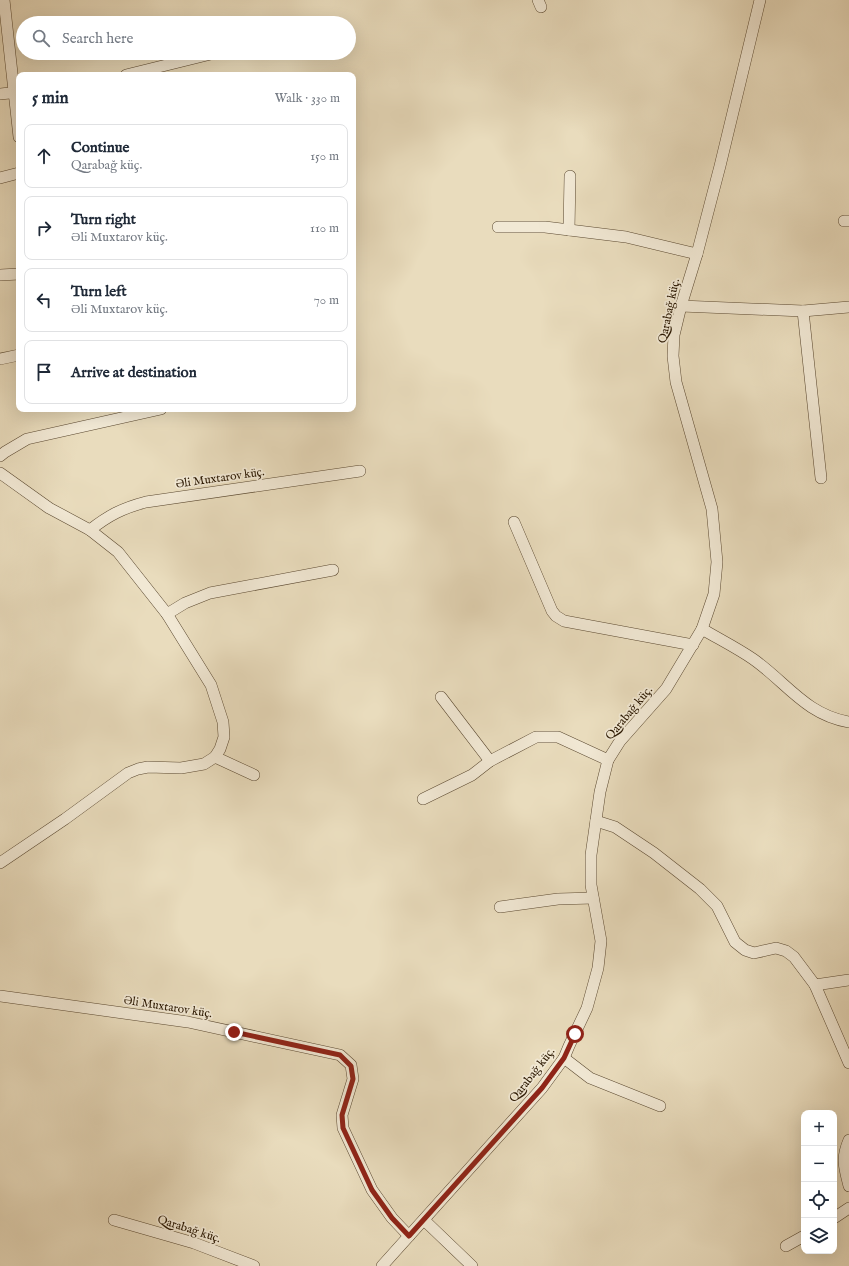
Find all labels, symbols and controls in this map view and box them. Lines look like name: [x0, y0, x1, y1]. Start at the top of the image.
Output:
search box: [16, 16, 356, 60]
icon: search: [30, 27, 52, 49]
text: Search here: [62, 29, 133, 48]
text: 5 min: [32, 88, 69, 109]
text: Walk · 330 m: [275, 90, 340, 107]
text: Continue: [71, 138, 129, 157]
icon: ahead: [33, 145, 55, 167]
text: 150 m: [310, 148, 339, 165]
text: Qarabağ küç.: [71, 157, 142, 174]
text: Turn right: [71, 210, 136, 229]
icon: right: [33, 217, 55, 239]
text: 110 m: [310, 220, 339, 237]
text: Əli Muxtarov küç.: [71, 229, 168, 246]
street label: Qarabağ küç.: [655, 277, 683, 345]
text: Turn left: [71, 282, 127, 301]
icon: left: [33, 289, 55, 311]
text: 70 m: [314, 292, 339, 309]
text: Əli Muxtarov küç.: [71, 301, 168, 318]
icon: arrive: [33, 361, 55, 383]
text: Arrive at destination: [71, 363, 197, 382]
street label: Əli Muxtarov küç.: [175, 464, 265, 492]
street label: Qarabağ küç.: [602, 683, 656, 743]
street label: Əli Muxtarov küç.: [123, 993, 213, 1021]
route end: [225, 1023, 243, 1041]
route start: [566, 1025, 584, 1043]
street label: Qarabağ küç.: [506, 1044, 558, 1106]
map controls: [801, 1110, 837, 1254]
button: +: [801, 1110, 837, 1146]
button: −: [801, 1146, 837, 1182]
button: locate: [801, 1182, 837, 1218]
street label: Qarabağ küç.: [155, 1212, 223, 1246]
button: layers: [801, 1218, 837, 1254]

